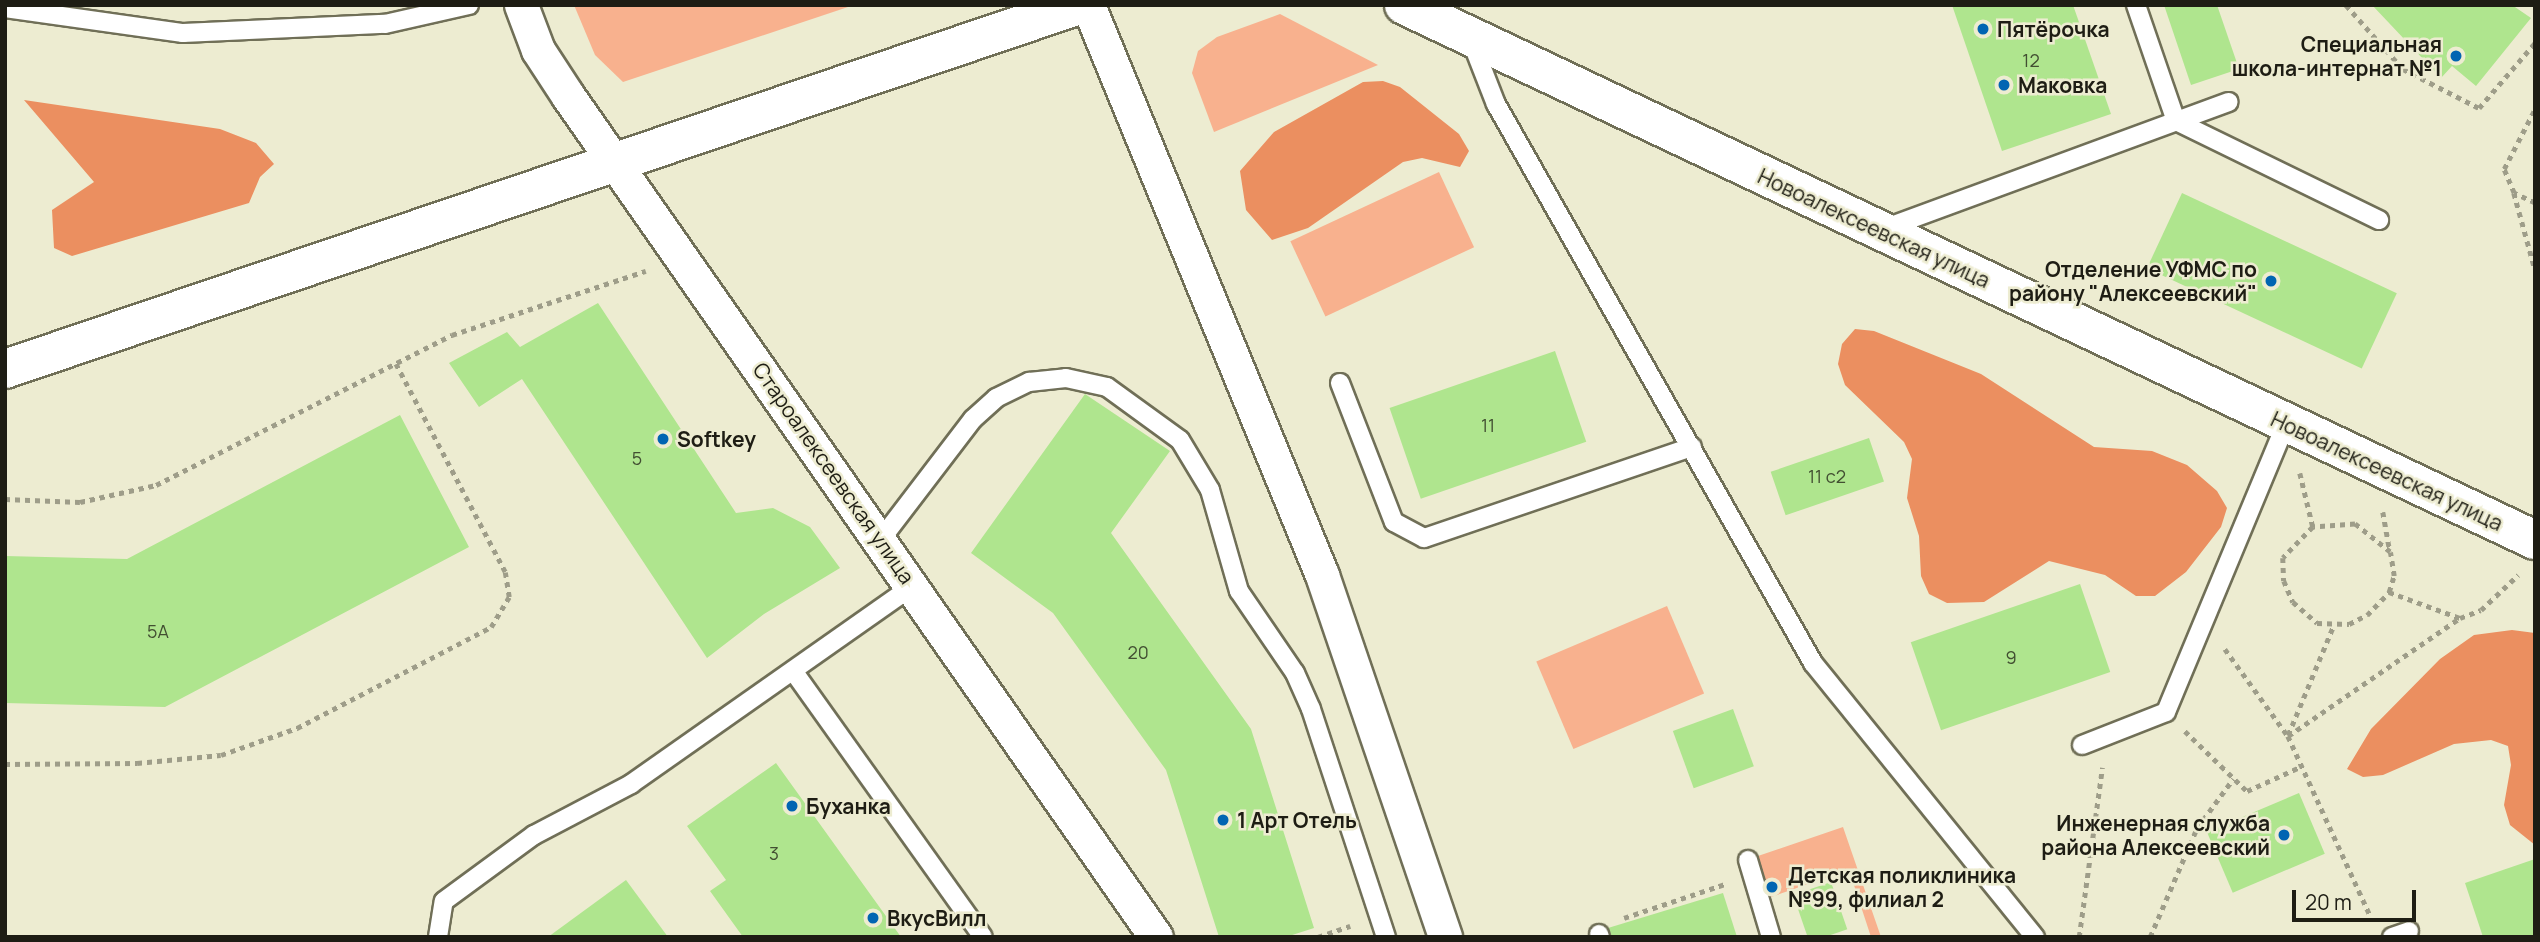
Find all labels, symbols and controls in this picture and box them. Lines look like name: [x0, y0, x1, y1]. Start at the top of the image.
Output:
place label: Пятёрочка: [1997, 16, 2110, 42]
marker: Пятёрочка: [1975, 21, 1991, 37]
place label: Специальная школа-интернат №1: [2232, 31, 2442, 81]
marker: Специальная школа-интернат №1: [2448, 48, 2464, 64]
house number: 12: [2022, 49, 2040, 71]
place label: Маковка: [2018, 72, 2107, 98]
marker: Маковка: [1996, 77, 2012, 93]
street label: Новоалексеевская улица: [1754, 163, 1994, 293]
place label: Отделение УФМС по району "Алексеевский": [2009, 256, 2257, 306]
marker: Отделение УФМС по району "Алексеевский": [2263, 273, 2279, 289]
street label: Староалексеевская улица: [748, 358, 920, 588]
street label: Новоалексеевская улица: [2267, 406, 2507, 536]
house number: 11: [1481, 414, 1495, 436]
place label: Softkey: [677, 426, 756, 452]
marker: Softkey: [655, 431, 671, 447]
house number: 5: [632, 447, 642, 469]
house number: 11 с2: [1808, 465, 1846, 487]
house number: 5А: [147, 620, 169, 642]
house number: 20: [1127, 641, 1149, 663]
house number: 9: [2005, 646, 2017, 668]
place label: Буханка: [806, 793, 891, 819]
marker: Буханка: [784, 798, 800, 814]
place label: 1 Арт Отель: [1237, 807, 1357, 833]
place label: Инженерная служба района Алексеевский: [2041, 810, 2270, 860]
marker: 1 Арт Отель: [1215, 812, 1231, 828]
marker: Инженерная служба района Алексеевский: [2276, 827, 2292, 843]
house number: 3: [769, 842, 779, 864]
place label: Детская поликлиника №99, филиал 2: [1788, 862, 2016, 912]
scale bar: [2295, 876, 2419, 920]
marker: Детская поликлиника №99, филиал 2: [1762, 877, 1782, 897]
text: 20 m: [2305, 888, 2352, 916]
place label: ВкусВилл: [887, 905, 986, 931]
marker: ВкусВилл: [865, 910, 881, 926]

